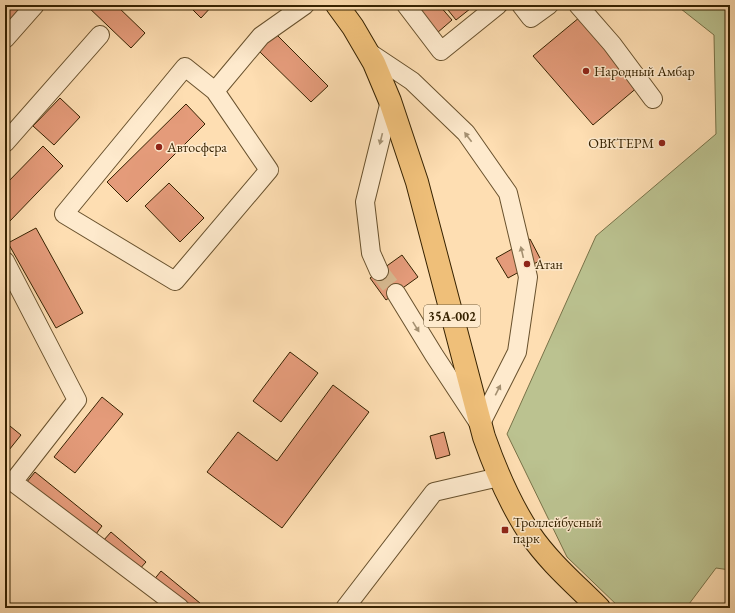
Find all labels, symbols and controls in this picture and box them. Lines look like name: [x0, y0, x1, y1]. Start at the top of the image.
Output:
place label: Народный Амбар: [594, 62, 695, 80]
marker: Народный Амбар: [581, 66, 591, 76]
one-way arrow: [464, 131, 472, 142]
one-way arrow: [378, 133, 384, 145]
place label: ОВКТЕРМ: [588, 134, 654, 152]
place label: Автосфера: [166, 138, 227, 156]
marker: ОВКТЕРМ: [657, 138, 667, 148]
marker: Автосфера: [154, 142, 164, 152]
one-way arrow: [519, 246, 525, 258]
place label: Атан: [534, 255, 563, 273]
marker: Атан: [522, 259, 532, 269]
road number: 35А-002: [424, 305, 480, 327]
one-way arrow: [412, 322, 420, 332]
one-way arrow: [495, 384, 501, 396]
place label: Троллейбусный парк: [513, 513, 603, 547]
marker: Троллейбусный парк: [500, 525, 510, 535]

